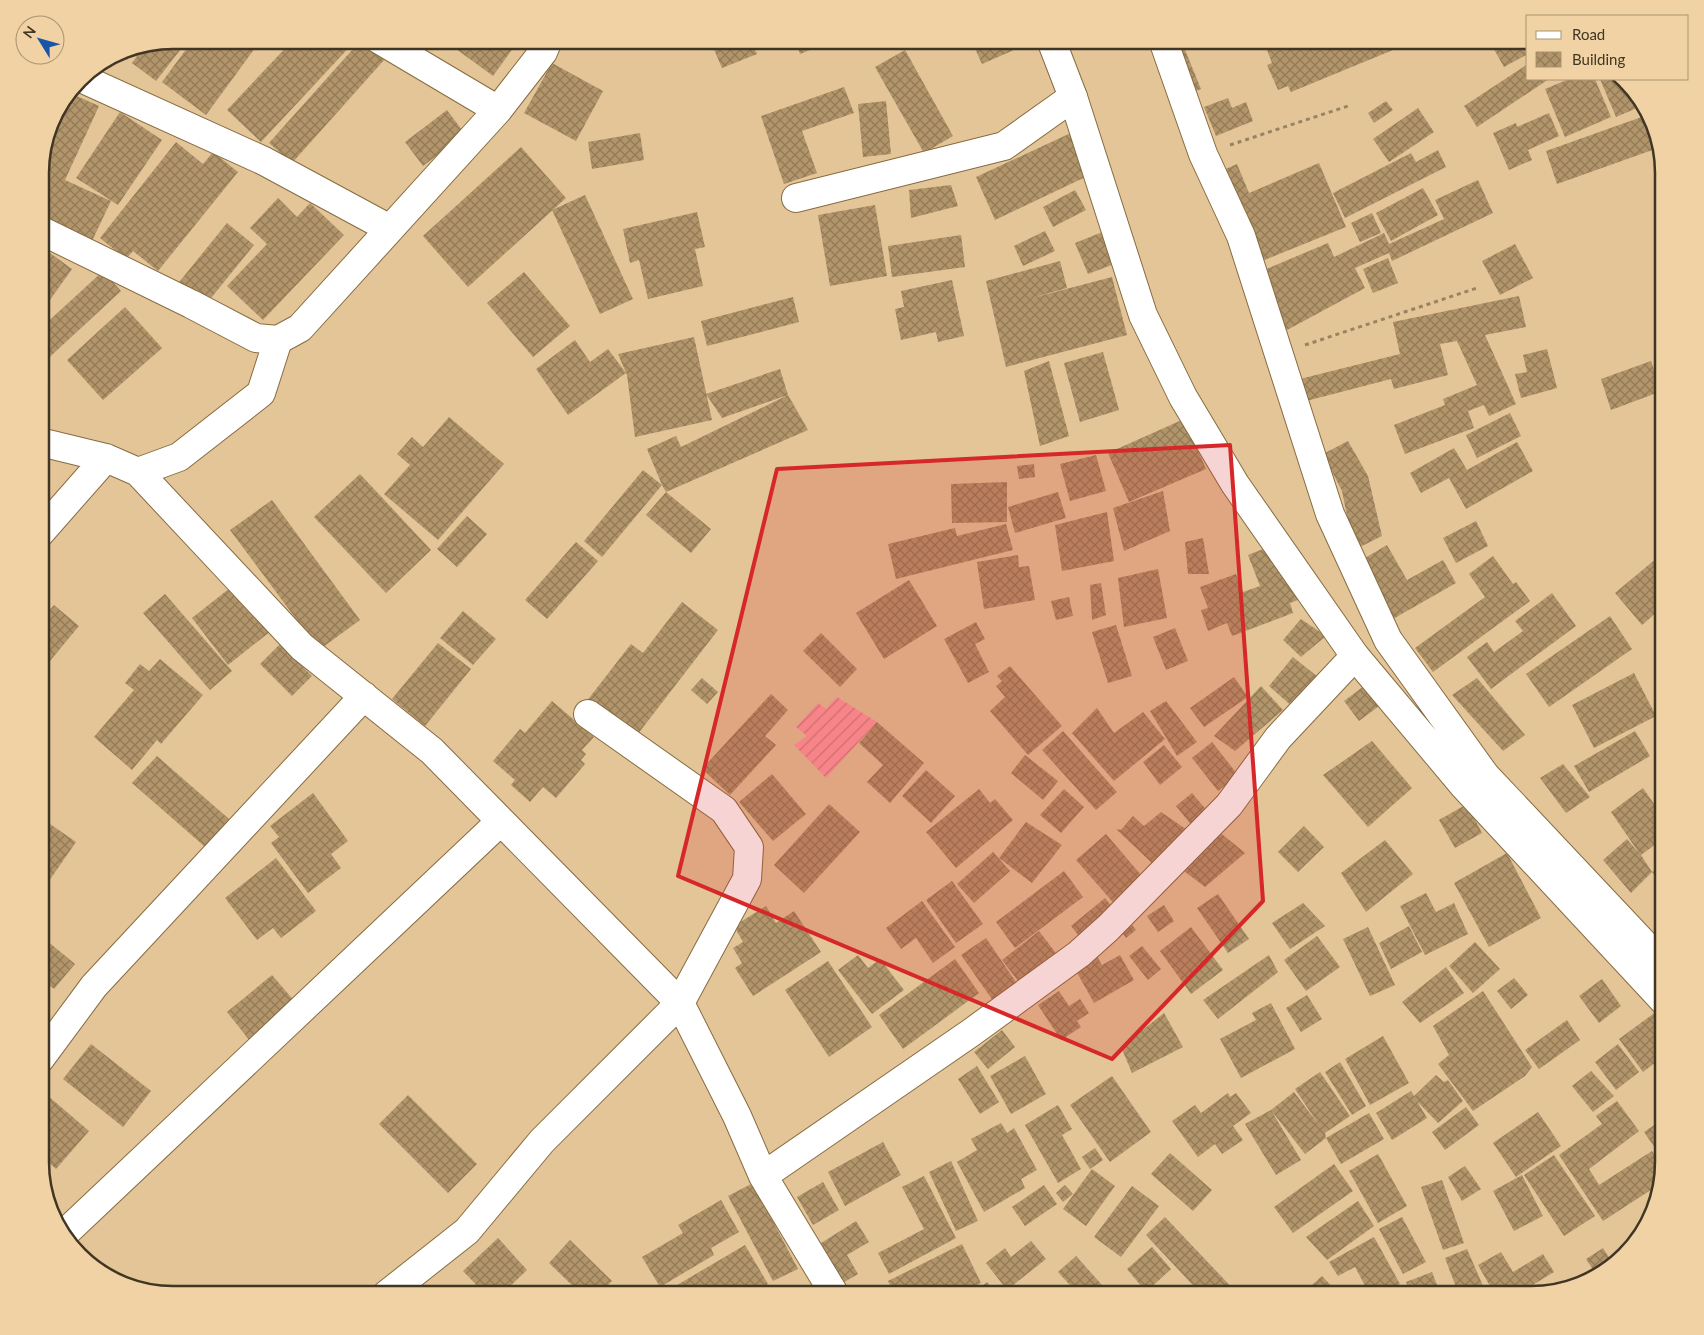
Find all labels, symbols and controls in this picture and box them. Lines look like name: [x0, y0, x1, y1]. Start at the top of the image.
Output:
north arrow: [15, 15, 65, 65]
legend: [1526, 15, 1689, 80]
text: N: [19, 22, 39, 41]
text: Road: [1572, 25, 1605, 43]
text: Building: [1572, 50, 1625, 68]

